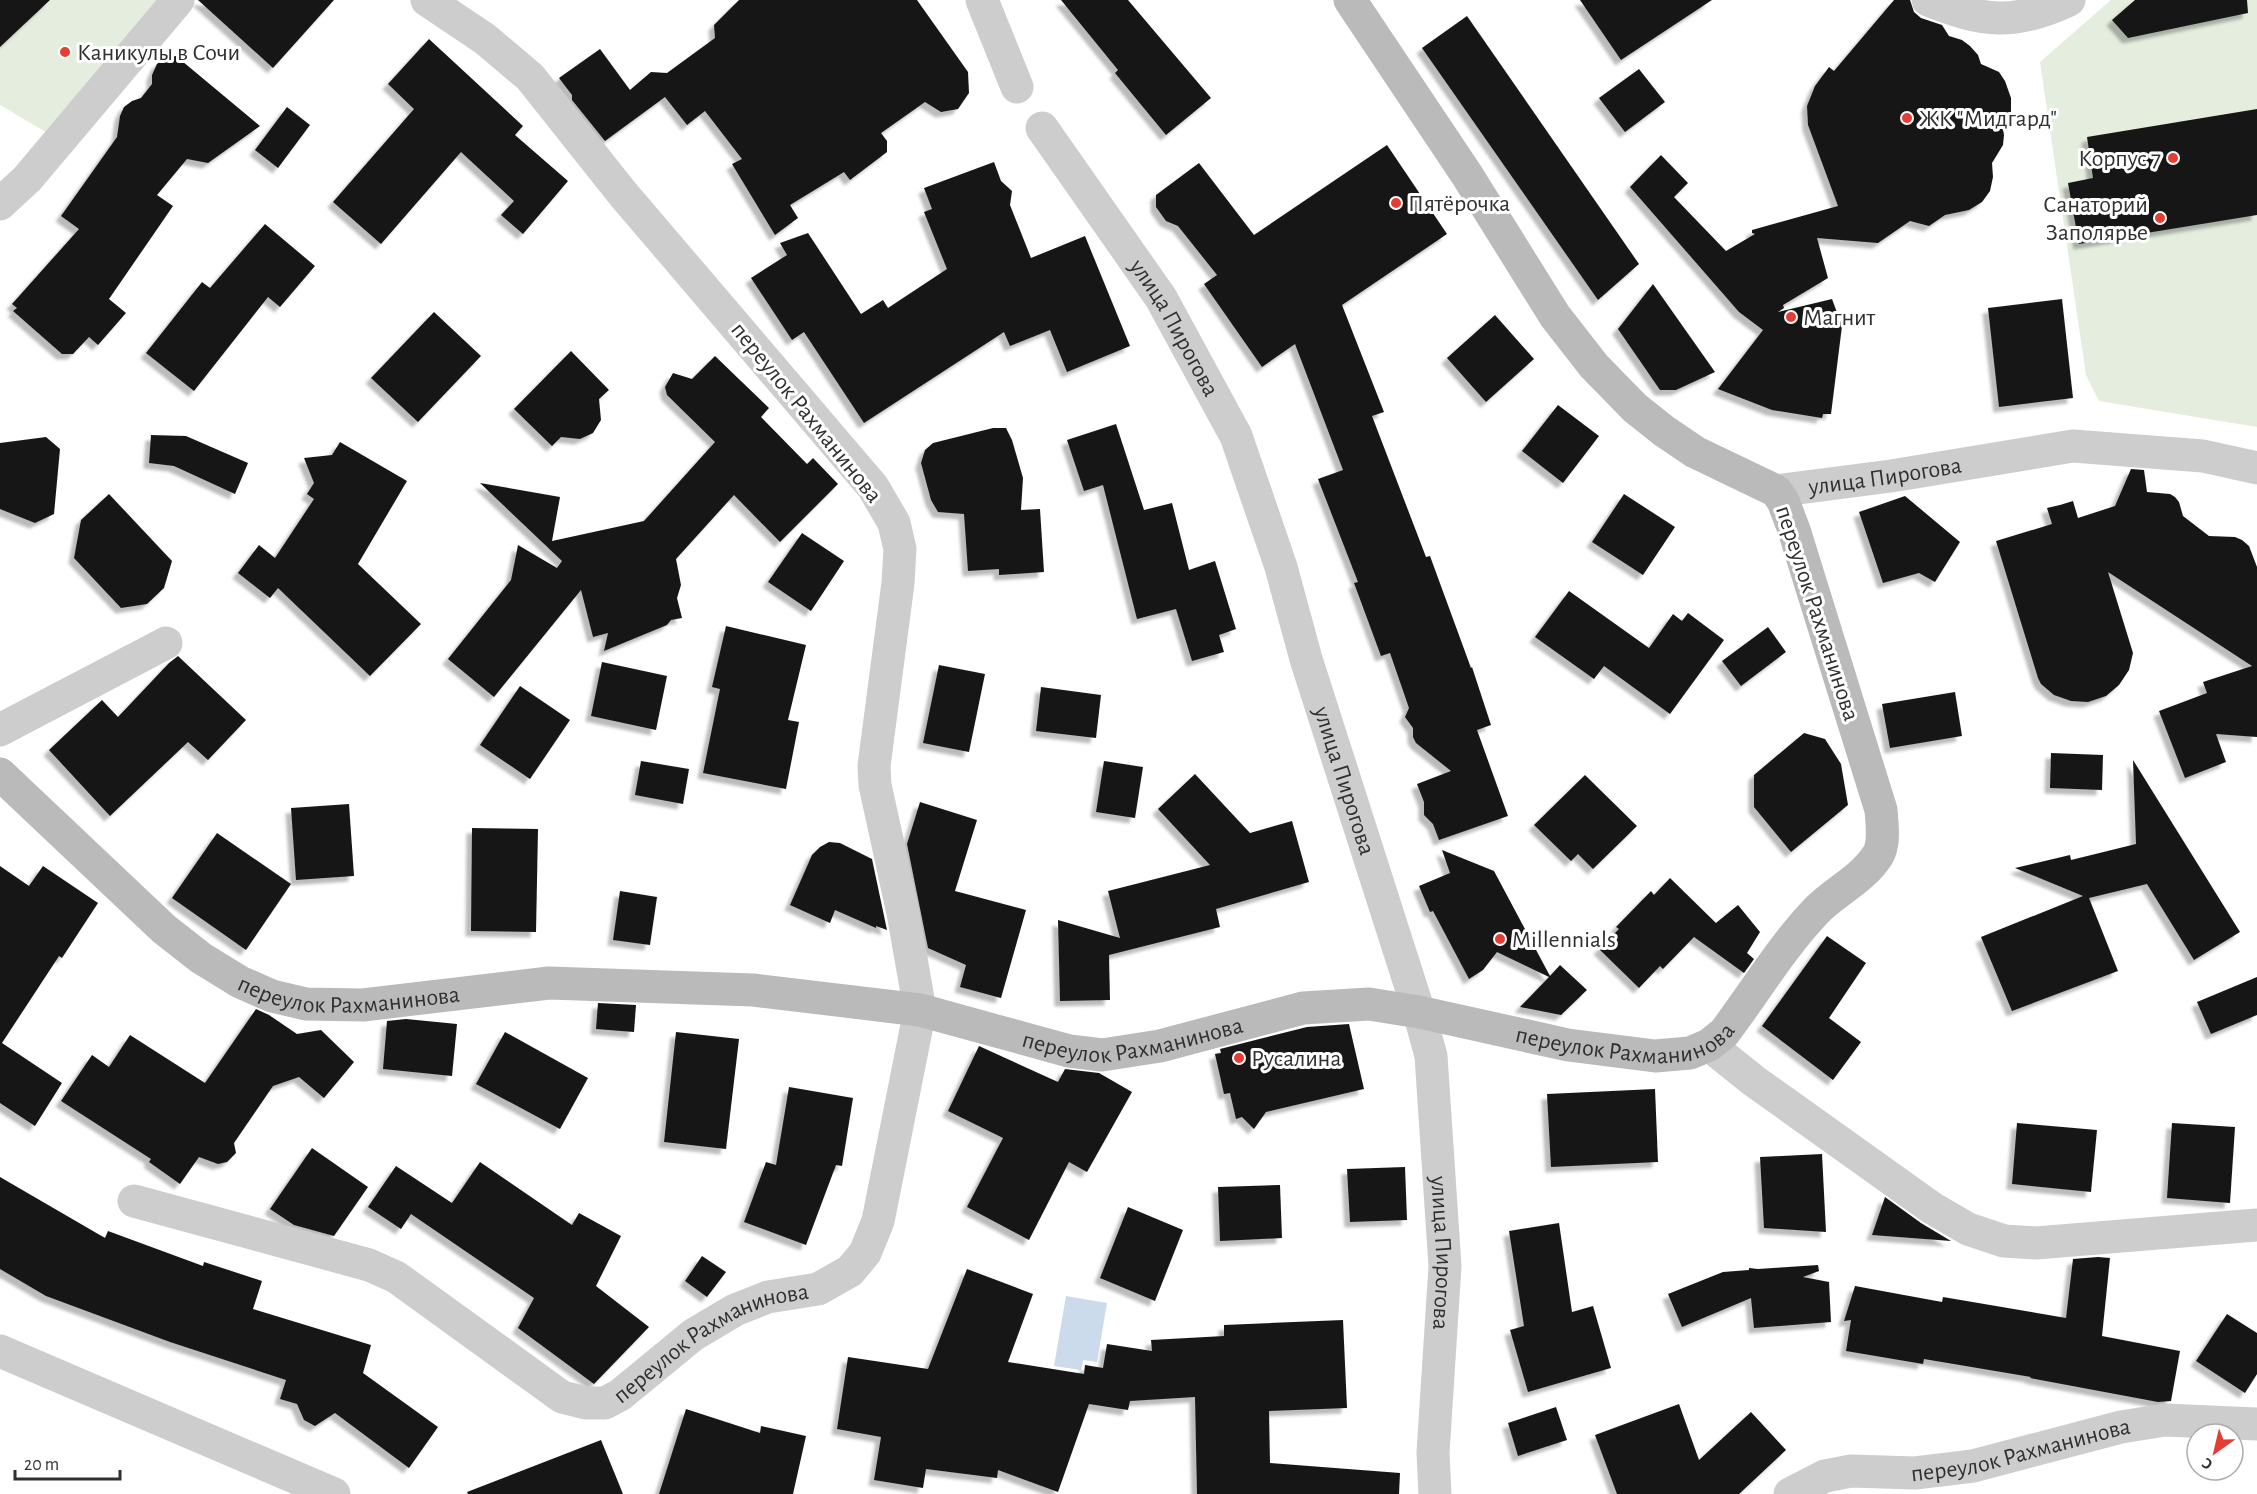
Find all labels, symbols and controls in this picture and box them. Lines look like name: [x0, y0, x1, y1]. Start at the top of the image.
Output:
place label: Каникулы в Сочи: [77, 41, 240, 65]
marker: Каникулы в Сочи: [58, 45, 72, 59]
place label: ЖК "Мидгард": [1919, 107, 2057, 131]
marker: ЖК "Мидгард": [1900, 111, 1914, 125]
place label: Корпус 7: [2078, 147, 2161, 171]
marker: Корпус 7: [2166, 151, 2180, 165]
place label: Пятёрочка: [1408, 192, 1510, 216]
place label: Санаторий Заполярье: [2043, 193, 2148, 245]
marker: Пятёрочка: [1389, 196, 1403, 210]
marker: Санаторий Заполярье: [2153, 211, 2167, 225]
street label: улица Пирогова: [1124, 254, 1223, 401]
place label: Магнит: [1803, 306, 1875, 330]
marker: Магнит: [1784, 310, 1798, 324]
street label: переулок Рахманинова: [726, 318, 886, 508]
street label: улица Пирогова: [1806, 454, 1963, 500]
street label: переулок Рахманинова: [1771, 503, 1863, 724]
street label: улица Пирогова: [1309, 703, 1379, 858]
place label: Millennials: [1512, 928, 1616, 952]
marker: Millennials: [1493, 932, 1507, 946]
street label: переулок Рахманинова: [234, 972, 461, 1018]
street label: переулок Рахманинова: [1019, 1014, 1246, 1068]
street label: переулок Рахманинова: [1513, 1019, 1740, 1069]
place label: Русалина: [1251, 1047, 1341, 1071]
marker: Русалина: [1232, 1051, 1246, 1065]
street label: улица Пирогова: [1426, 1174, 1456, 1331]
street label: переулок Рахманинова: [609, 1280, 811, 1408]
street label: переулок Рахманинова: [1909, 1415, 2132, 1486]
north arrow: [2185, 1422, 2245, 1482]
scale bar: [15, 1443, 120, 1481]
text: С: [2199, 1454, 2215, 1473]
text: 20 m: [24, 1456, 59, 1474]

